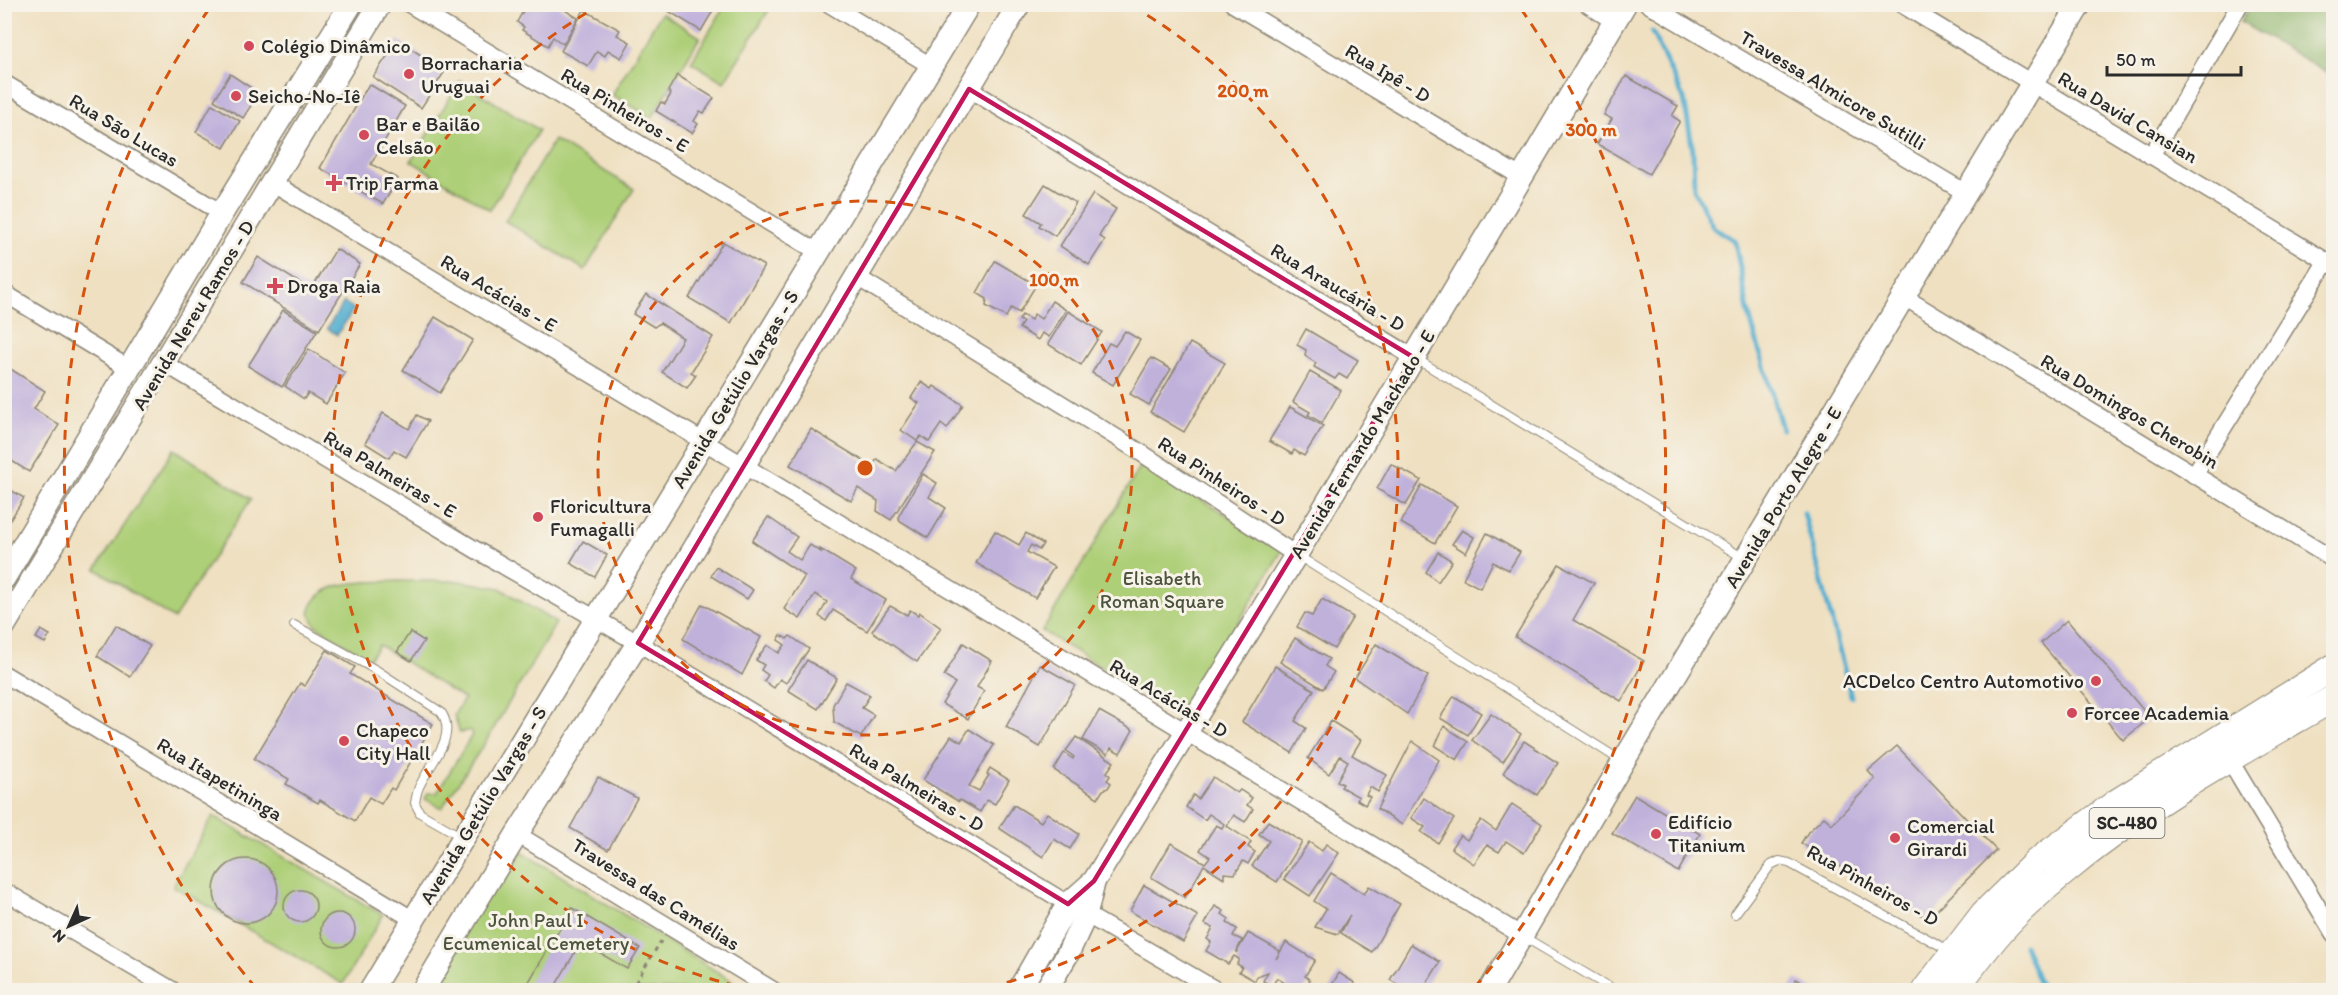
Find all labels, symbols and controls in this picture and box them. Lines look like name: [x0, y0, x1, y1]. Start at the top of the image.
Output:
street label: Travessa Almicore Sutilli: [1736, 25, 1930, 155]
place label: Colégio Dinâmico: [261, 34, 411, 58]
street label: Rua Ipê - D: [1341, 38, 1435, 108]
marker: Colégio Dinâmico: [242, 39, 256, 53]
scale bar: [2107, 39, 2240, 77]
text: 50 m: [2116, 49, 2156, 71]
place label: Borracharia Uruguai: [421, 51, 523, 98]
street label: Rua Pinheiros - E: [557, 62, 693, 158]
street label: Rua David Cansian: [2054, 66, 2203, 168]
marker: Borracharia Uruguai: [402, 67, 416, 81]
text: 200 m: [1218, 80, 1269, 102]
place label: Seicho-No-Iê: [248, 84, 360, 108]
street label: Rua São Lucas: [65, 88, 183, 172]
marker: Seicho-No-Iê: [229, 89, 243, 103]
place label: Bar e Bailão Celsão: [376, 112, 480, 159]
text: 300 m: [1565, 119, 1617, 141]
marker: Bar e Bailão Celsão: [357, 128, 371, 142]
place label: Trip Farma: [346, 171, 439, 195]
marker: Trip Farma: [327, 176, 341, 190]
street label: Avenida Nereu Ramos - D: [127, 216, 259, 414]
street label: Rua Araucária - D: [1266, 237, 1410, 337]
street label: Rua Acácias - E: [436, 249, 562, 337]
text: 100 m: [1029, 269, 1080, 291]
place label: Droga Raia: [287, 274, 381, 298]
marker: Droga Raia: [268, 279, 282, 293]
street label: Avenida Getúlio Vargas - S: [666, 286, 804, 492]
street label: Avenida Fernando Machado - E: [1284, 325, 1440, 563]
street label: Rua Domingos Cherobin: [2036, 348, 2224, 474]
street label: Avenida Porto Alegre - E: [1719, 402, 1847, 592]
street label: Rua Palmeiras - E: [319, 425, 461, 523]
street label: Rua Pinheiros - D: [1154, 431, 1290, 531]
centre of rings: [855, 458, 875, 478]
place label: Floricultura Fumagalli: [550, 494, 651, 541]
marker: Floricultura Fumagalli: [531, 510, 545, 524]
park label: Elisabeth Roman Square: [1100, 566, 1224, 613]
street label: Rua Acácias - D: [1105, 653, 1233, 743]
place label: ACDelco Centro Automotivo: [1843, 669, 2084, 693]
marker: ACDelco Centro Automotivo: [2089, 674, 2103, 688]
place label: Forcee Academia: [2084, 701, 2230, 725]
street label: Avenida Getúlio Vargas - S: [414, 702, 552, 908]
marker: Forcee Academia: [2065, 706, 2079, 720]
place label: Chapeco City Hall: [356, 718, 431, 765]
street label: Rua Itapetininga: [153, 732, 288, 826]
marker: Chapeco City Hall: [337, 734, 351, 748]
street label: Rua Palmeiras - D: [845, 737, 989, 837]
road number: SC-480: [2090, 808, 2164, 838]
place label: Edifício Titanium: [1668, 810, 1746, 857]
place label: Comercial Girardi: [1907, 814, 1995, 861]
marker: Edifício Titanium: [1649, 827, 1663, 841]
marker: Comercial Girardi: [1888, 831, 1902, 845]
street label: Travessa das Camélias: [568, 833, 744, 955]
street label: Rua Pinheiros - D: [1803, 839, 1943, 931]
north arrow: [39, 896, 99, 956]
park label: John Paul I Ecumenical Cemetery: [443, 908, 630, 955]
text: N: [48, 926, 69, 947]

